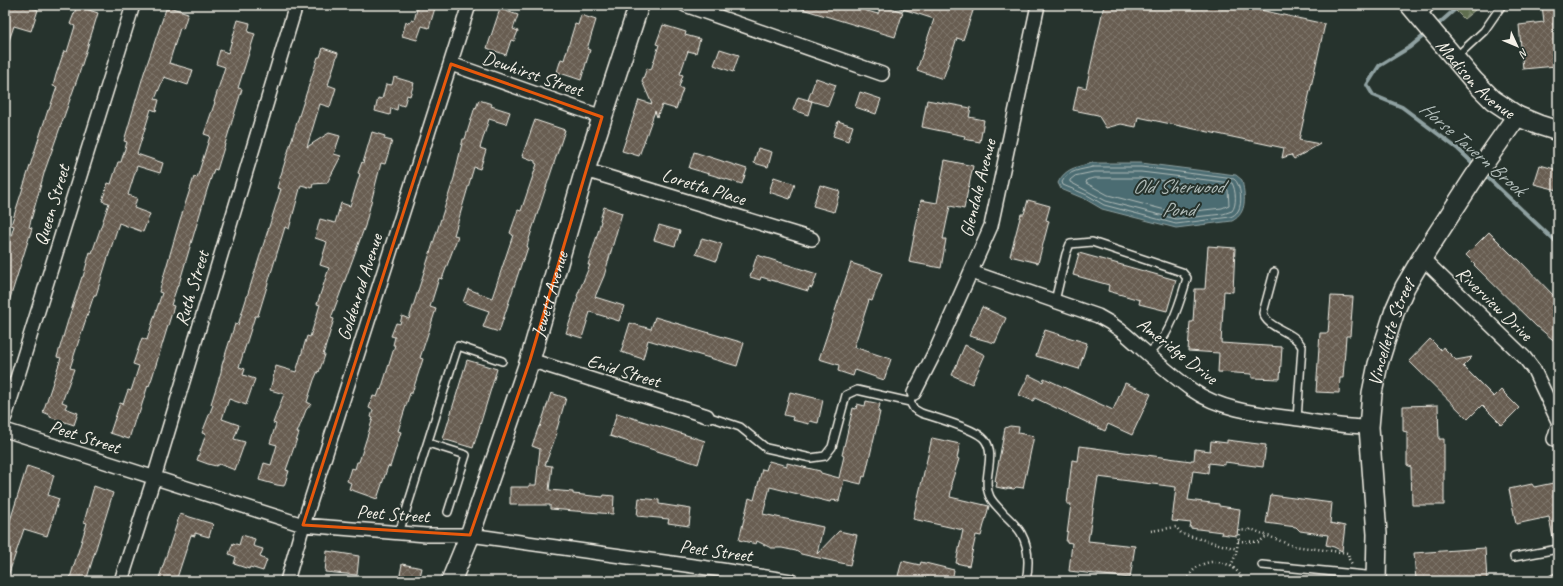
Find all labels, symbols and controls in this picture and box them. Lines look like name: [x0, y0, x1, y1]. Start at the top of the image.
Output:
north arrow: [1497, 26, 1537, 66]
street label: Madison Avenue: [1431, 34, 1521, 125]
street label: Dewhirst Street: [479, 46, 588, 103]
text: N: [1515, 46, 1532, 62]
water label: Horse Tavern Brook: [1415, 96, 1534, 204]
street label: Glendale Avenue: [954, 135, 1002, 240]
street label: Queen Street: [28, 160, 76, 249]
street label: Loretta Place: [659, 163, 750, 212]
water label: Old Sherwood Pond: [1132, 174, 1230, 222]
street label: Goldenrod Avenue: [331, 229, 389, 344]
street label: Ruth Street: [169, 246, 215, 329]
street label: Jewett Avenue: [526, 247, 574, 342]
street label: Riverview Drive: [1451, 261, 1539, 347]
street label: Vincellette Street: [1363, 272, 1422, 388]
street label: Ameridge Drive: [1132, 312, 1224, 391]
street label: Enid Street: [584, 348, 665, 394]
street label: Peet Street: [46, 414, 125, 460]
street label: Peet Street: [356, 499, 432, 529]
street label: Peet Street: [678, 534, 755, 568]

